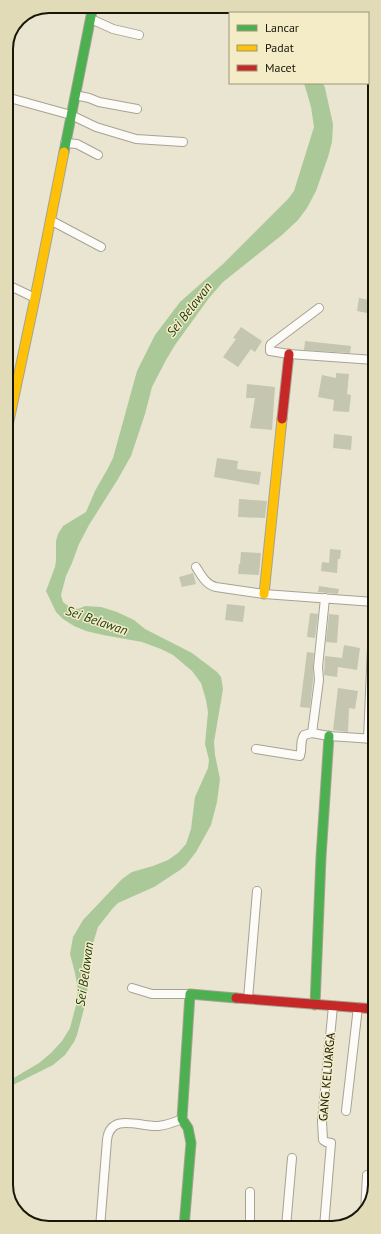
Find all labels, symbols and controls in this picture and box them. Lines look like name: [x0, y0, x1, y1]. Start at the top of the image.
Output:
legend: [229, 12, 369, 84]
text: Lancar: [265, 20, 299, 35]
text: Padat: [265, 40, 294, 55]
text: Macet: [265, 60, 296, 75]
water label: Sei Belawan: [163, 278, 216, 340]
water label: Sei Belawan: [64, 602, 130, 639]
water label: Sei Belawan: [72, 941, 97, 1007]
street label: GANG KELUARGA: [315, 1032, 338, 1122]

